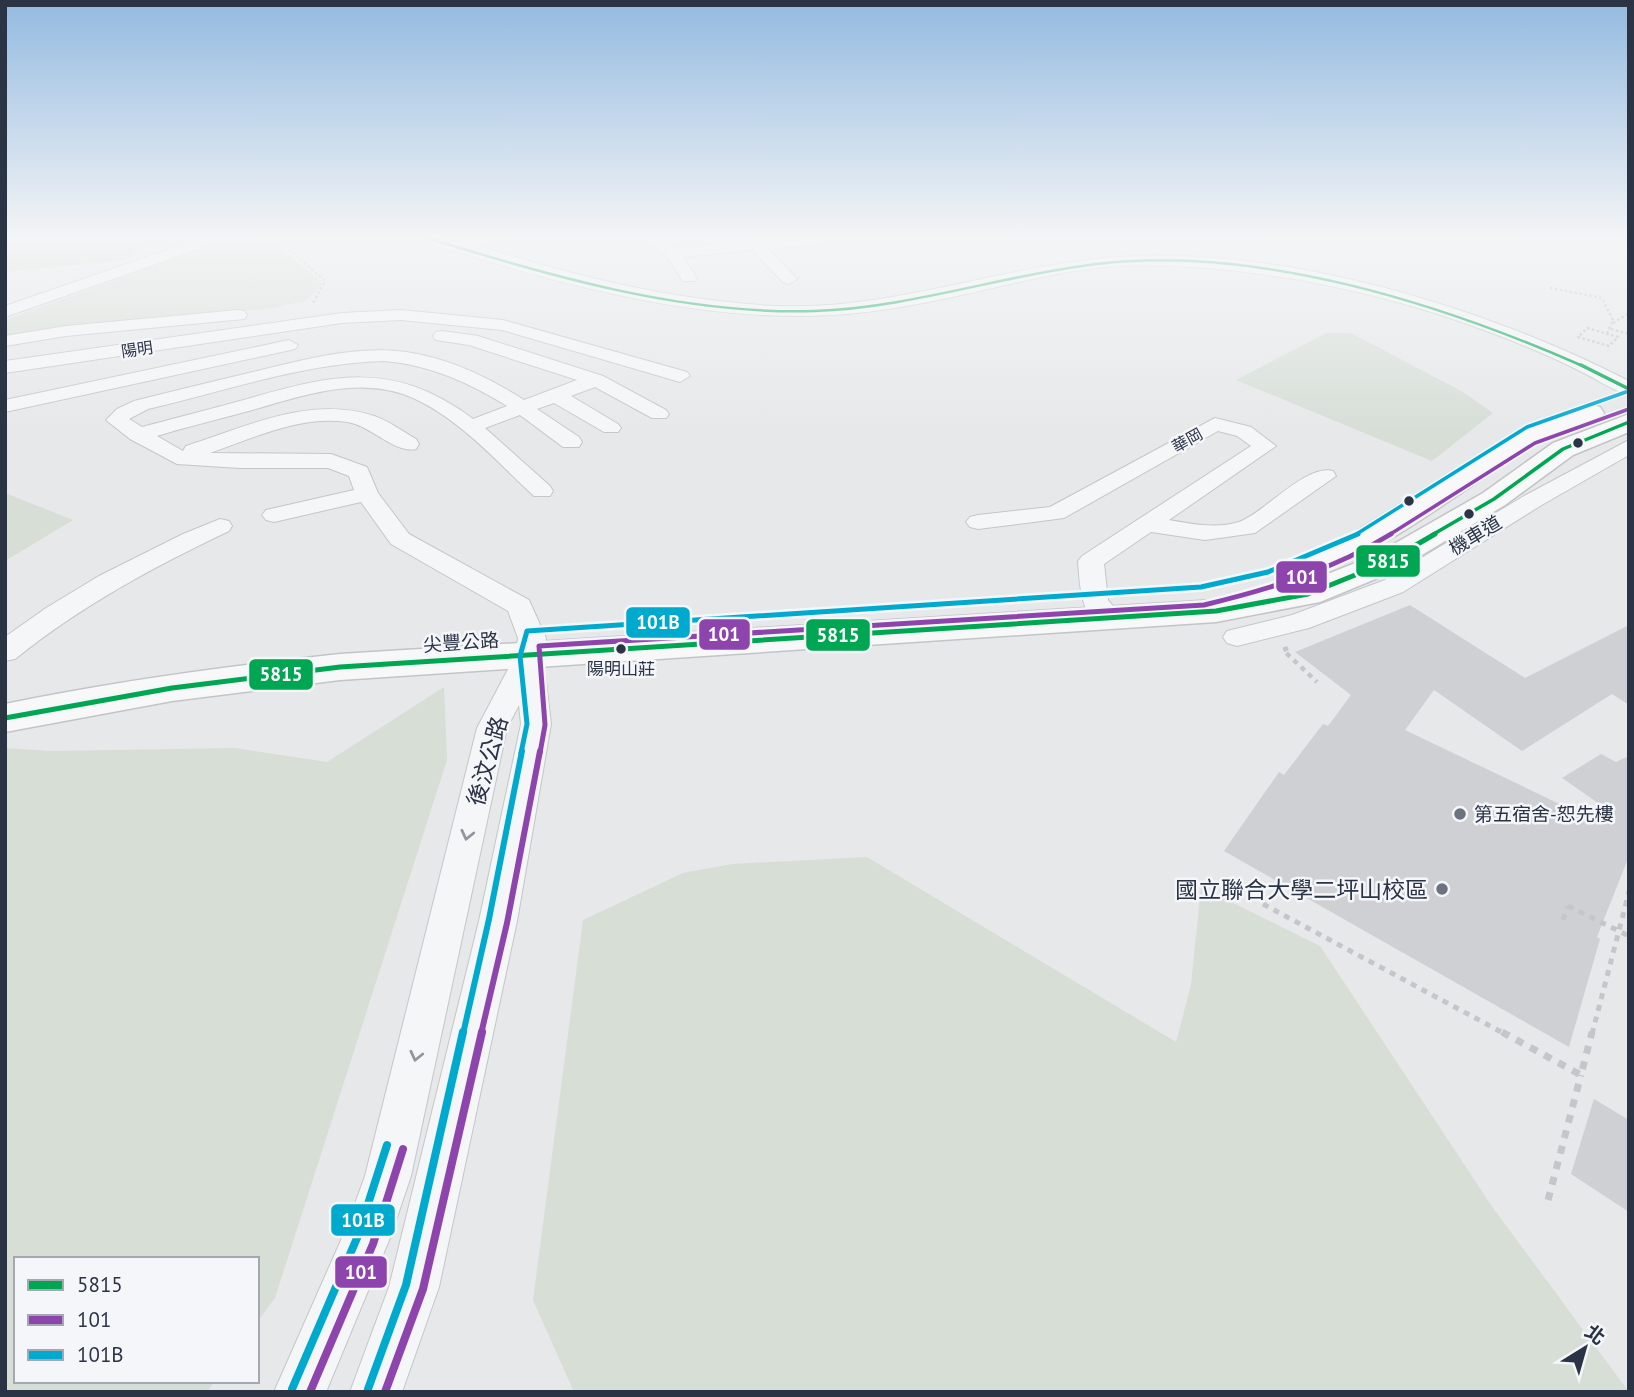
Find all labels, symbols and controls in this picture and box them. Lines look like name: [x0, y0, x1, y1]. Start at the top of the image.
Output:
street label: 陽明: [120, 337, 154, 361]
street label: 華岡: [1168, 423, 1206, 457]
unlabelled marker: [1571, 436, 1585, 450]
unlabelled marker: [1402, 494, 1416, 508]
unlabelled marker: [1462, 507, 1476, 521]
street label: 機車道: [1444, 510, 1506, 560]
line badge: 5815: [1355, 544, 1421, 578]
text: 5815: [1366, 549, 1410, 573]
line badge: 101: [1275, 560, 1328, 594]
text: 101: [1286, 565, 1318, 589]
line badge: 101B: [625, 606, 691, 639]
text: 101B: [636, 610, 680, 634]
line badge: 101: [698, 618, 751, 651]
line badge: 5815: [805, 618, 871, 652]
text: 101: [708, 622, 740, 646]
text: 5815: [816, 623, 860, 647]
street label: 尖豐公路: [422, 627, 500, 657]
marker: 陽明山莊: [614, 642, 628, 656]
line badge: 5815: [248, 658, 314, 691]
place label: 陽明山莊: [587, 658, 655, 680]
text: 5815: [259, 662, 303, 686]
street label: 後汶公路: [460, 713, 514, 809]
place label: 第五宿舍-恕先樓: [1474, 802, 1614, 826]
marker: 第五宿舍-恕先樓: [1452, 806, 1468, 822]
one-way arrow: [461, 829, 475, 841]
place label: 國立聯合大學二坪山校區: [1175, 875, 1428, 904]
marker: 國立聯合大學二坪山校區: [1434, 881, 1450, 897]
one-way arrow: [409, 1050, 424, 1062]
line badge: 101B: [330, 1203, 396, 1237]
text: 101B: [341, 1208, 385, 1232]
line badge: 101: [334, 1255, 388, 1289]
legend: [14, 1257, 259, 1383]
text: 101: [345, 1260, 377, 1284]
text: 5815: [77, 1271, 123, 1298]
text: 101: [77, 1306, 111, 1333]
north arrow: [1550, 1313, 1620, 1383]
text: 北: [1580, 1319, 1610, 1350]
text: 101B: [77, 1341, 124, 1368]

